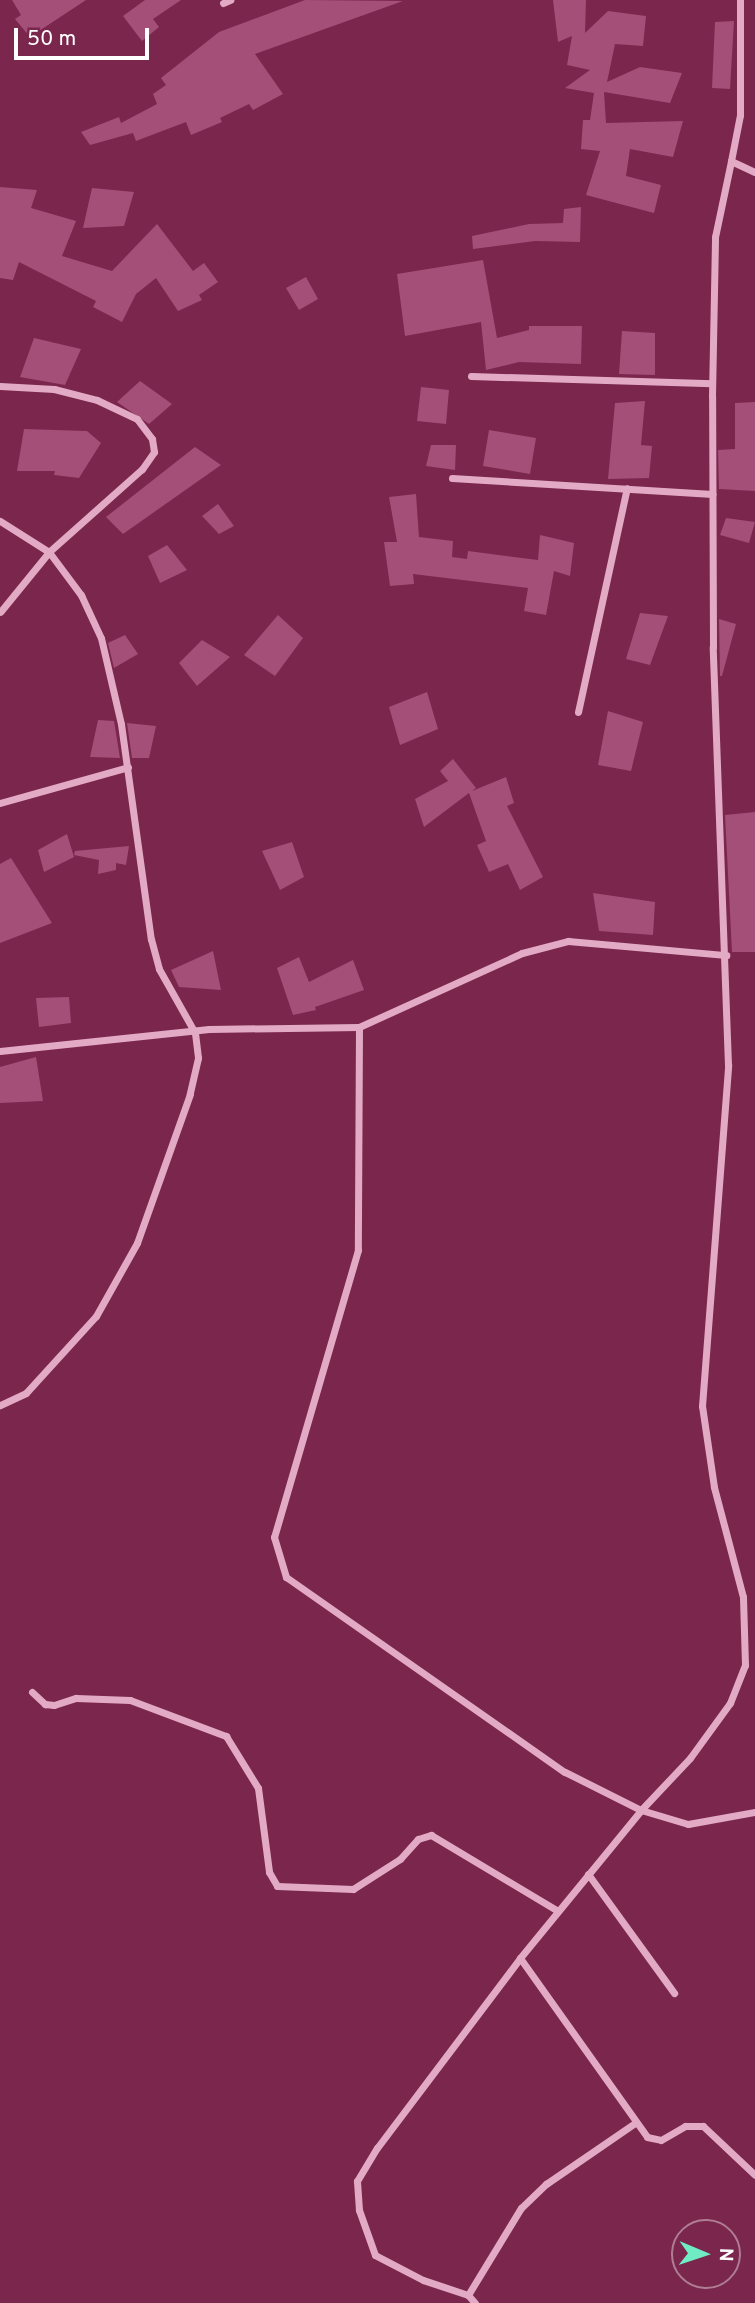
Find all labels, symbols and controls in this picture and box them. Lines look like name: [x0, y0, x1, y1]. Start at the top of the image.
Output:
scale bar: [18, 14, 152, 58]
text: 50 m: [27, 26, 76, 53]
north arrow: [671, 2219, 741, 2289]
text: N: [713, 2247, 737, 2262]

